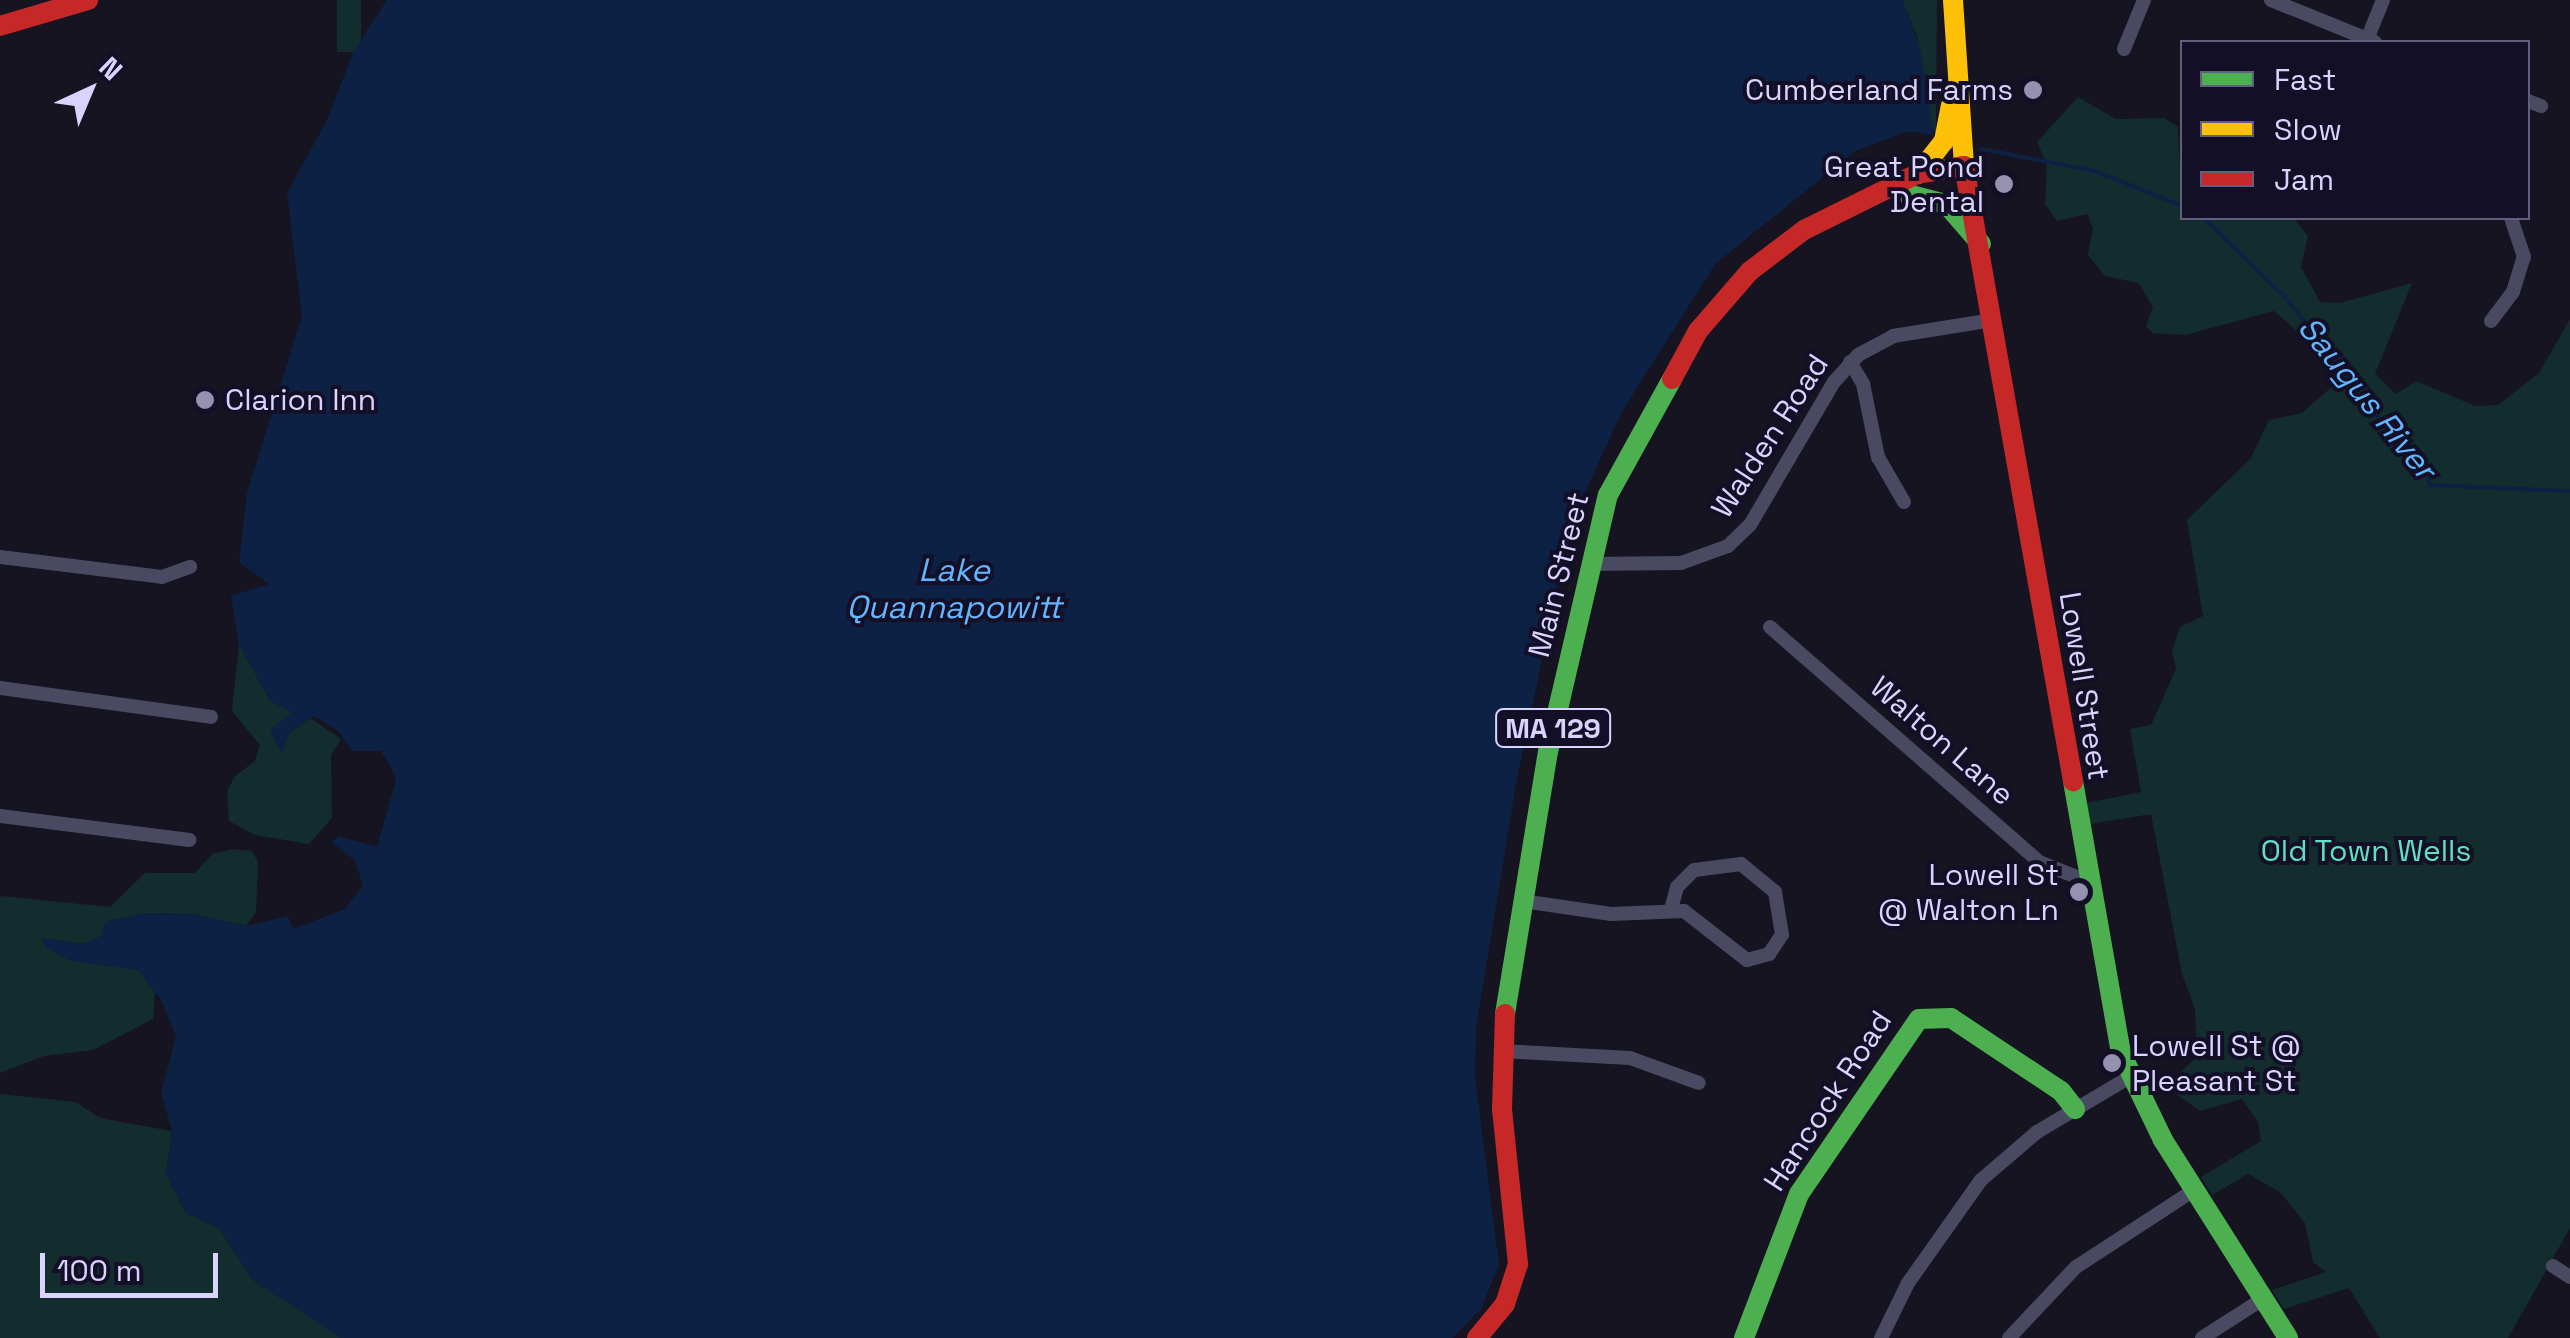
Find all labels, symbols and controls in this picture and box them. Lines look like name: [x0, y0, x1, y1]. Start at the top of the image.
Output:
north arrow: [40, 40, 140, 140]
legend: [2180, 40, 2530, 220]
text: N: [92, 49, 130, 88]
text: Fast: [2274, 60, 2336, 99]
place label: Cumberland Farms: [1745, 72, 2013, 108]
marker: Cumberland Farms: [2022, 79, 2044, 101]
text: Slow: [2274, 110, 2342, 149]
place label: Great Pond Dental: [1824, 149, 1984, 220]
text: Jam: [2274, 160, 2334, 199]
marker: Great Pond Dental: [1993, 173, 2015, 195]
water label: Saugus River: [2290, 309, 2444, 487]
street label: Walden Road: [1704, 348, 1836, 524]
place label: Clarion Inn: [225, 382, 376, 418]
marker: Clarion Inn: [194, 389, 216, 411]
street label: Main Street: [1521, 489, 1597, 661]
water label: Lake Quannapowitt: [846, 552, 1062, 627]
street label: Lowell Street: [2051, 589, 2117, 783]
street label: Walton Lane: [1863, 669, 2021, 813]
road number: MA 129: [1493, 705, 1613, 751]
park label: Old Town Wells: [2260, 833, 2472, 869]
place label: Lowell St @ Walton Ln: [1877, 857, 2059, 928]
marker: Lowell St @ Walton Ln: [2068, 881, 2090, 903]
street label: Hancock Road: [1756, 1004, 1900, 1198]
place label: Lowell St @ Pleasant St: [2132, 1028, 2301, 1098]
marker: Lowell St @ Pleasant St: [2101, 1052, 2123, 1074]
scale bar: [45, 1233, 222, 1295]
text: 100 m: [57, 1251, 142, 1290]

